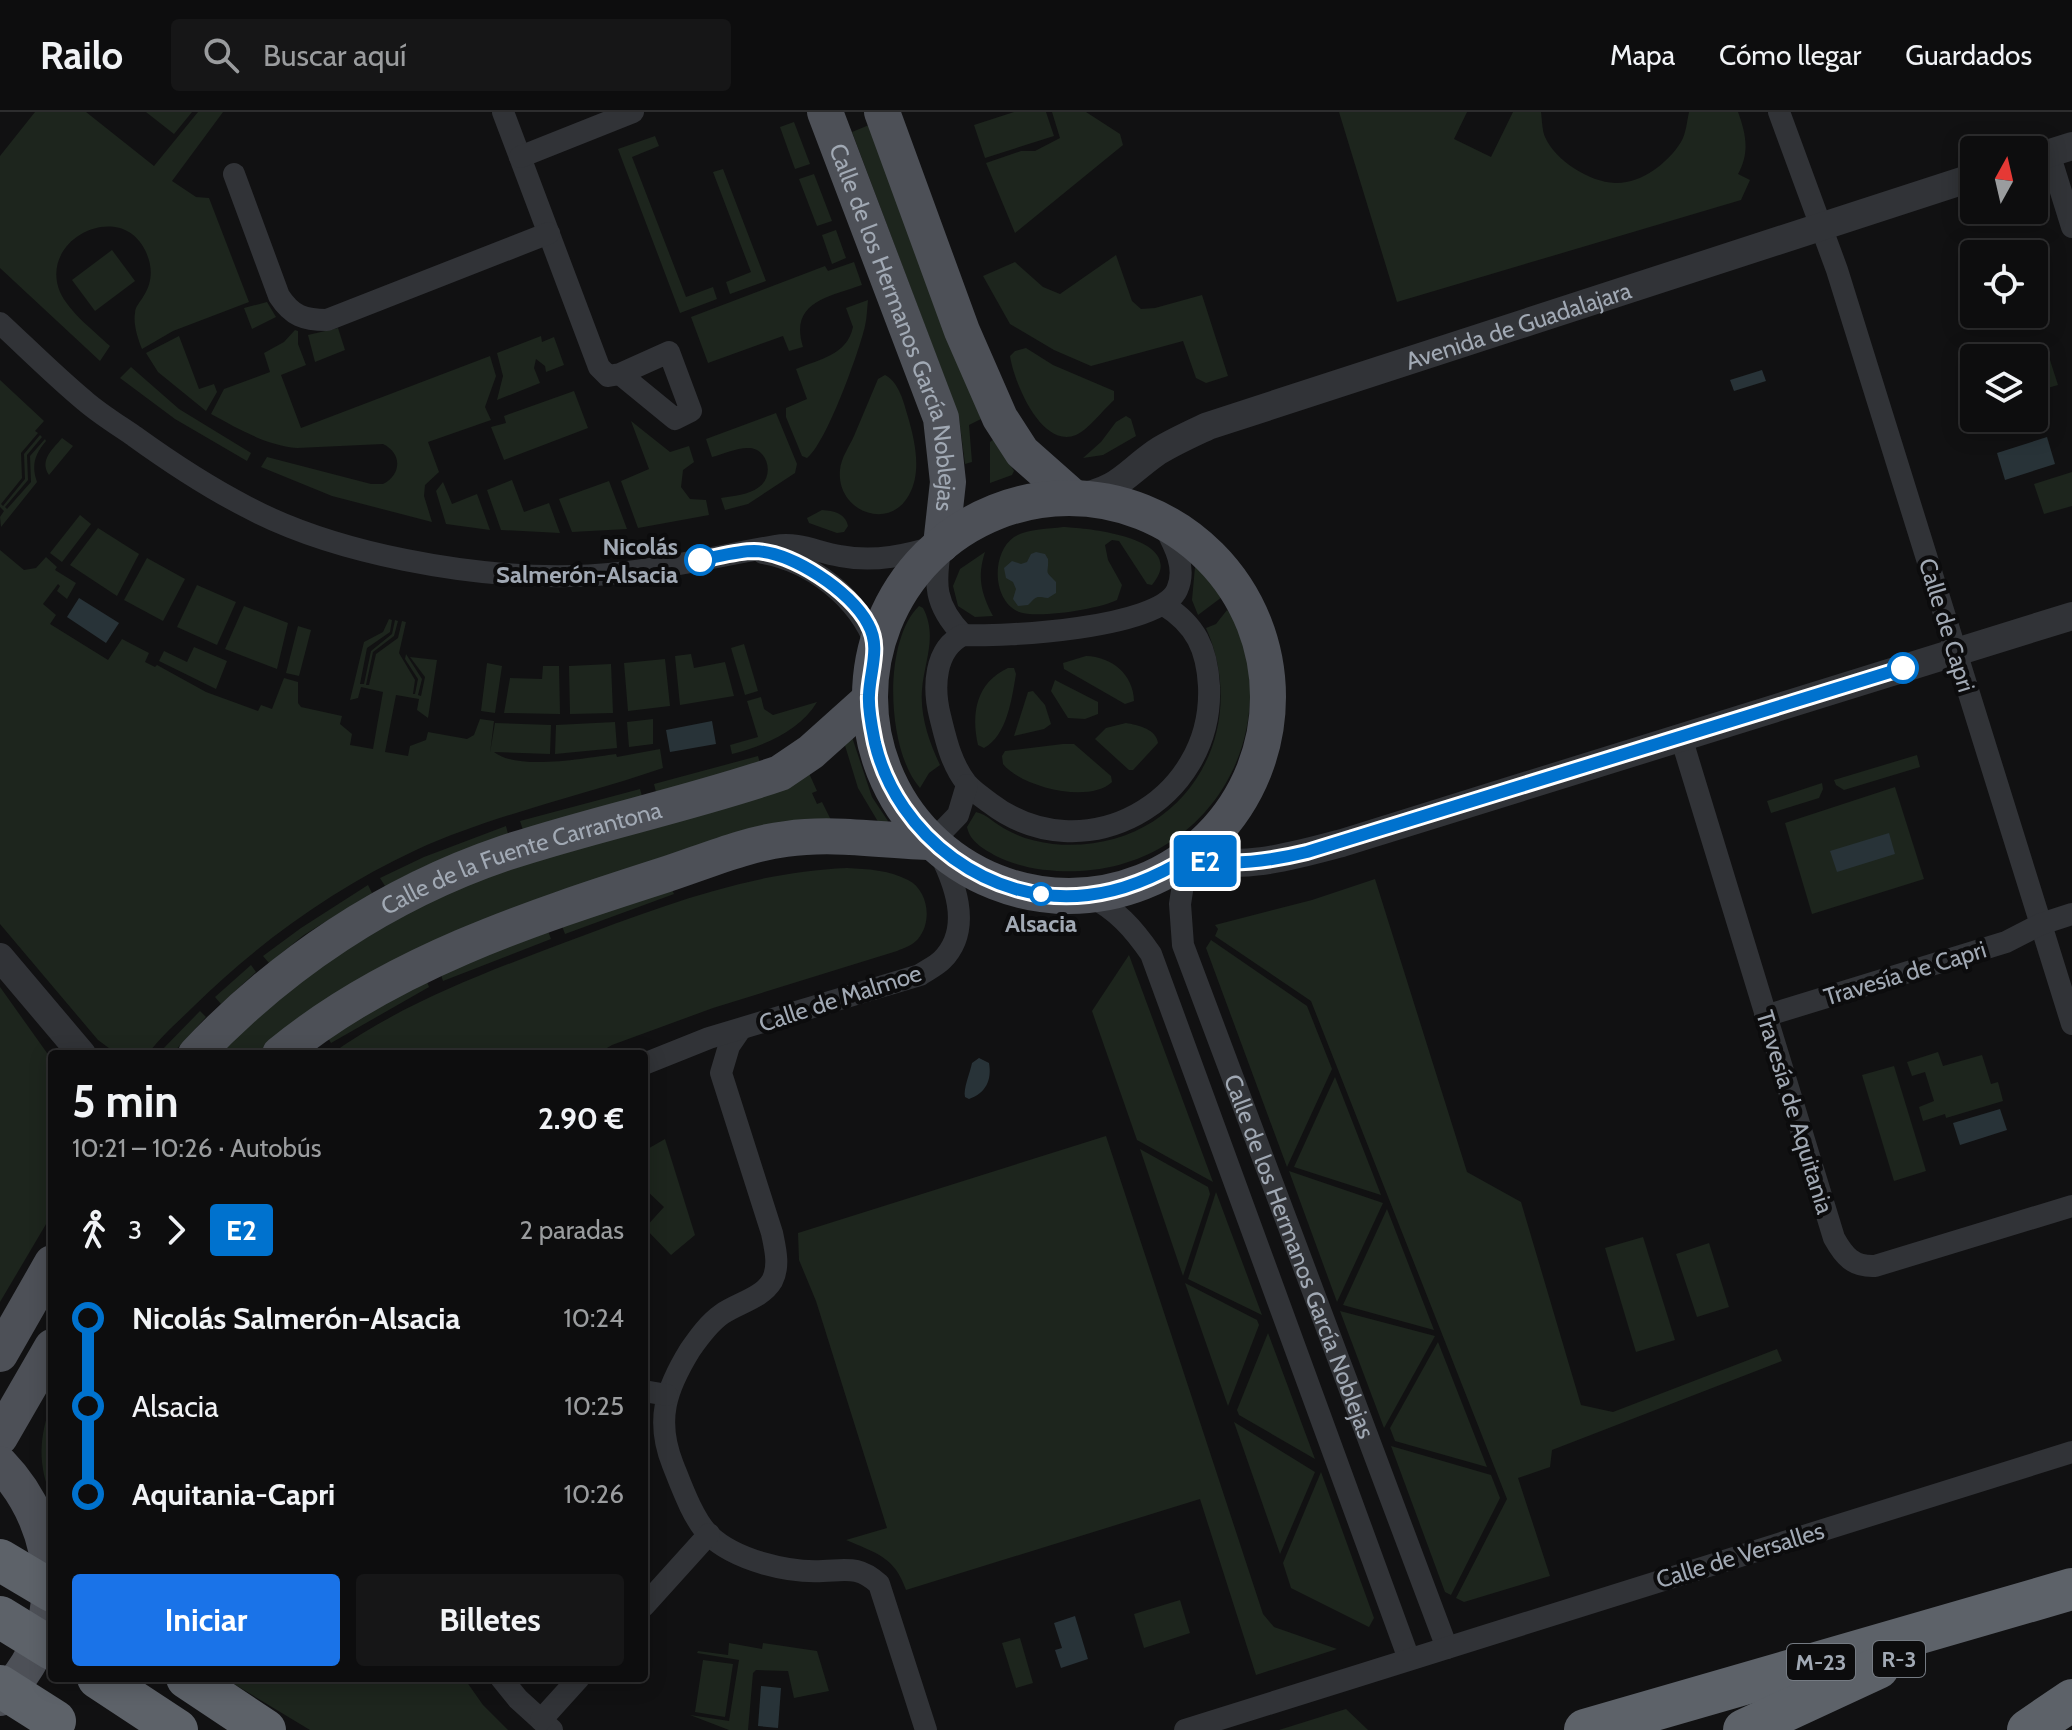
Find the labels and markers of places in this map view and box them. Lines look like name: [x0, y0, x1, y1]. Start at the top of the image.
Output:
place label: Nicolás Salmerón-Alsacia: [496, 532, 678, 589]
marker: Nicolás Salmerón-Alsacia: [685, 545, 715, 575]
unlabelled marker: [1888, 653, 1918, 683]
marker: Alsacia: [1030, 883, 1052, 905]
place label: Alsacia: [1005, 909, 1077, 938]

